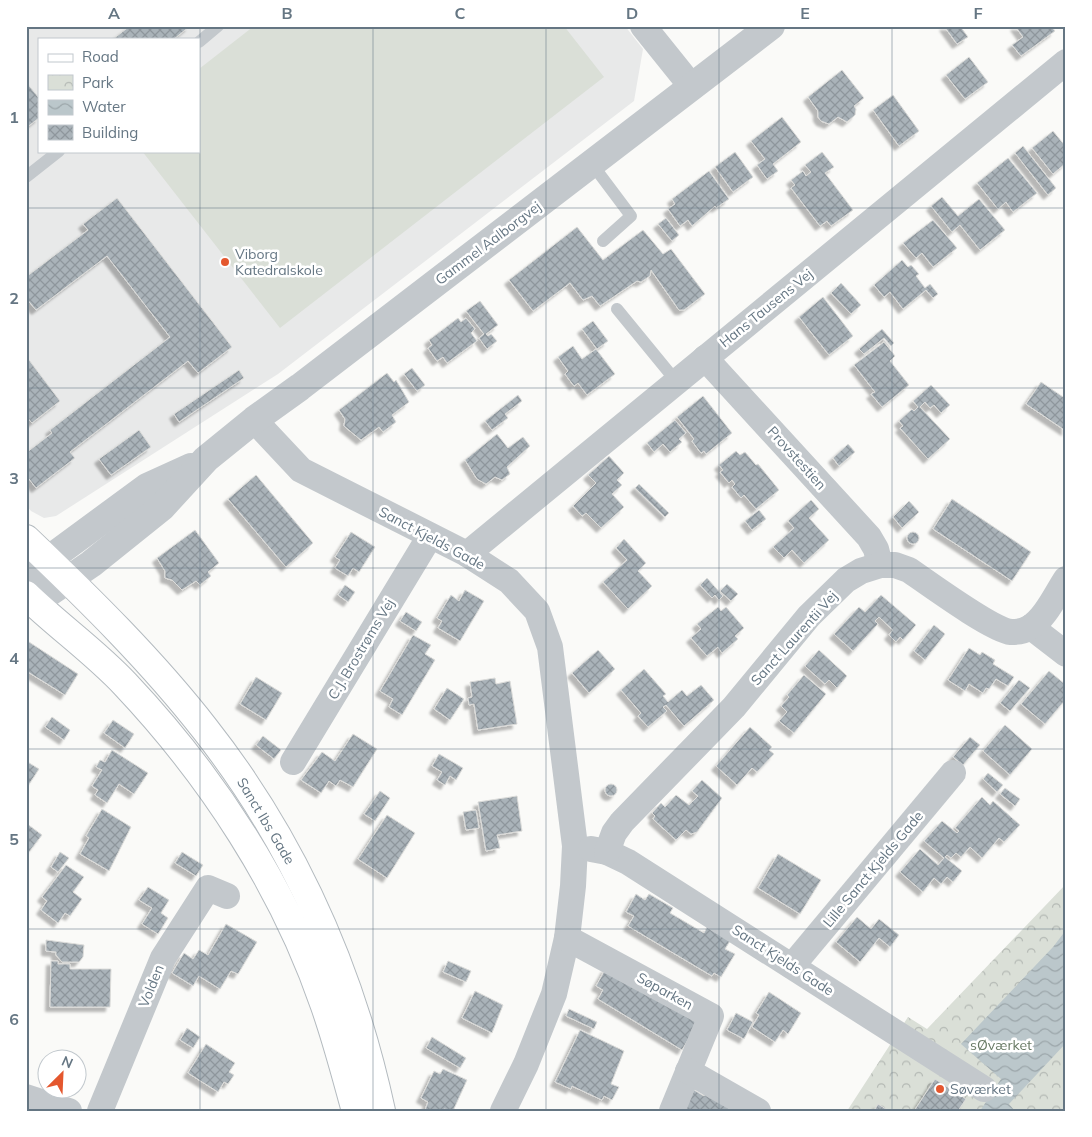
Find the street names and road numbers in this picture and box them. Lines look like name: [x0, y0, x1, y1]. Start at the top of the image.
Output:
street label: Gammel Aalborgvej: [431, 197, 545, 289]
street label: Hans Tausens Vej: [716, 265, 816, 351]
street label: Provstestien: [764, 422, 830, 494]
street label: Sanct Kjelds Gade: [376, 502, 488, 574]
street label: Sanct Laurentii Vej: [747, 587, 841, 689]
street label: C.J. Brostrøms Vej: [324, 595, 398, 703]
street label: Sanct Ibs Gade: [233, 774, 299, 868]
street label: Lille Sanct Kjelds Gade: [819, 807, 927, 931]
street label: Sanct Kjelds Gade: [729, 920, 837, 1000]
street label: Volden: [134, 962, 168, 1010]
street label: Søparken: [634, 968, 696, 1014]

